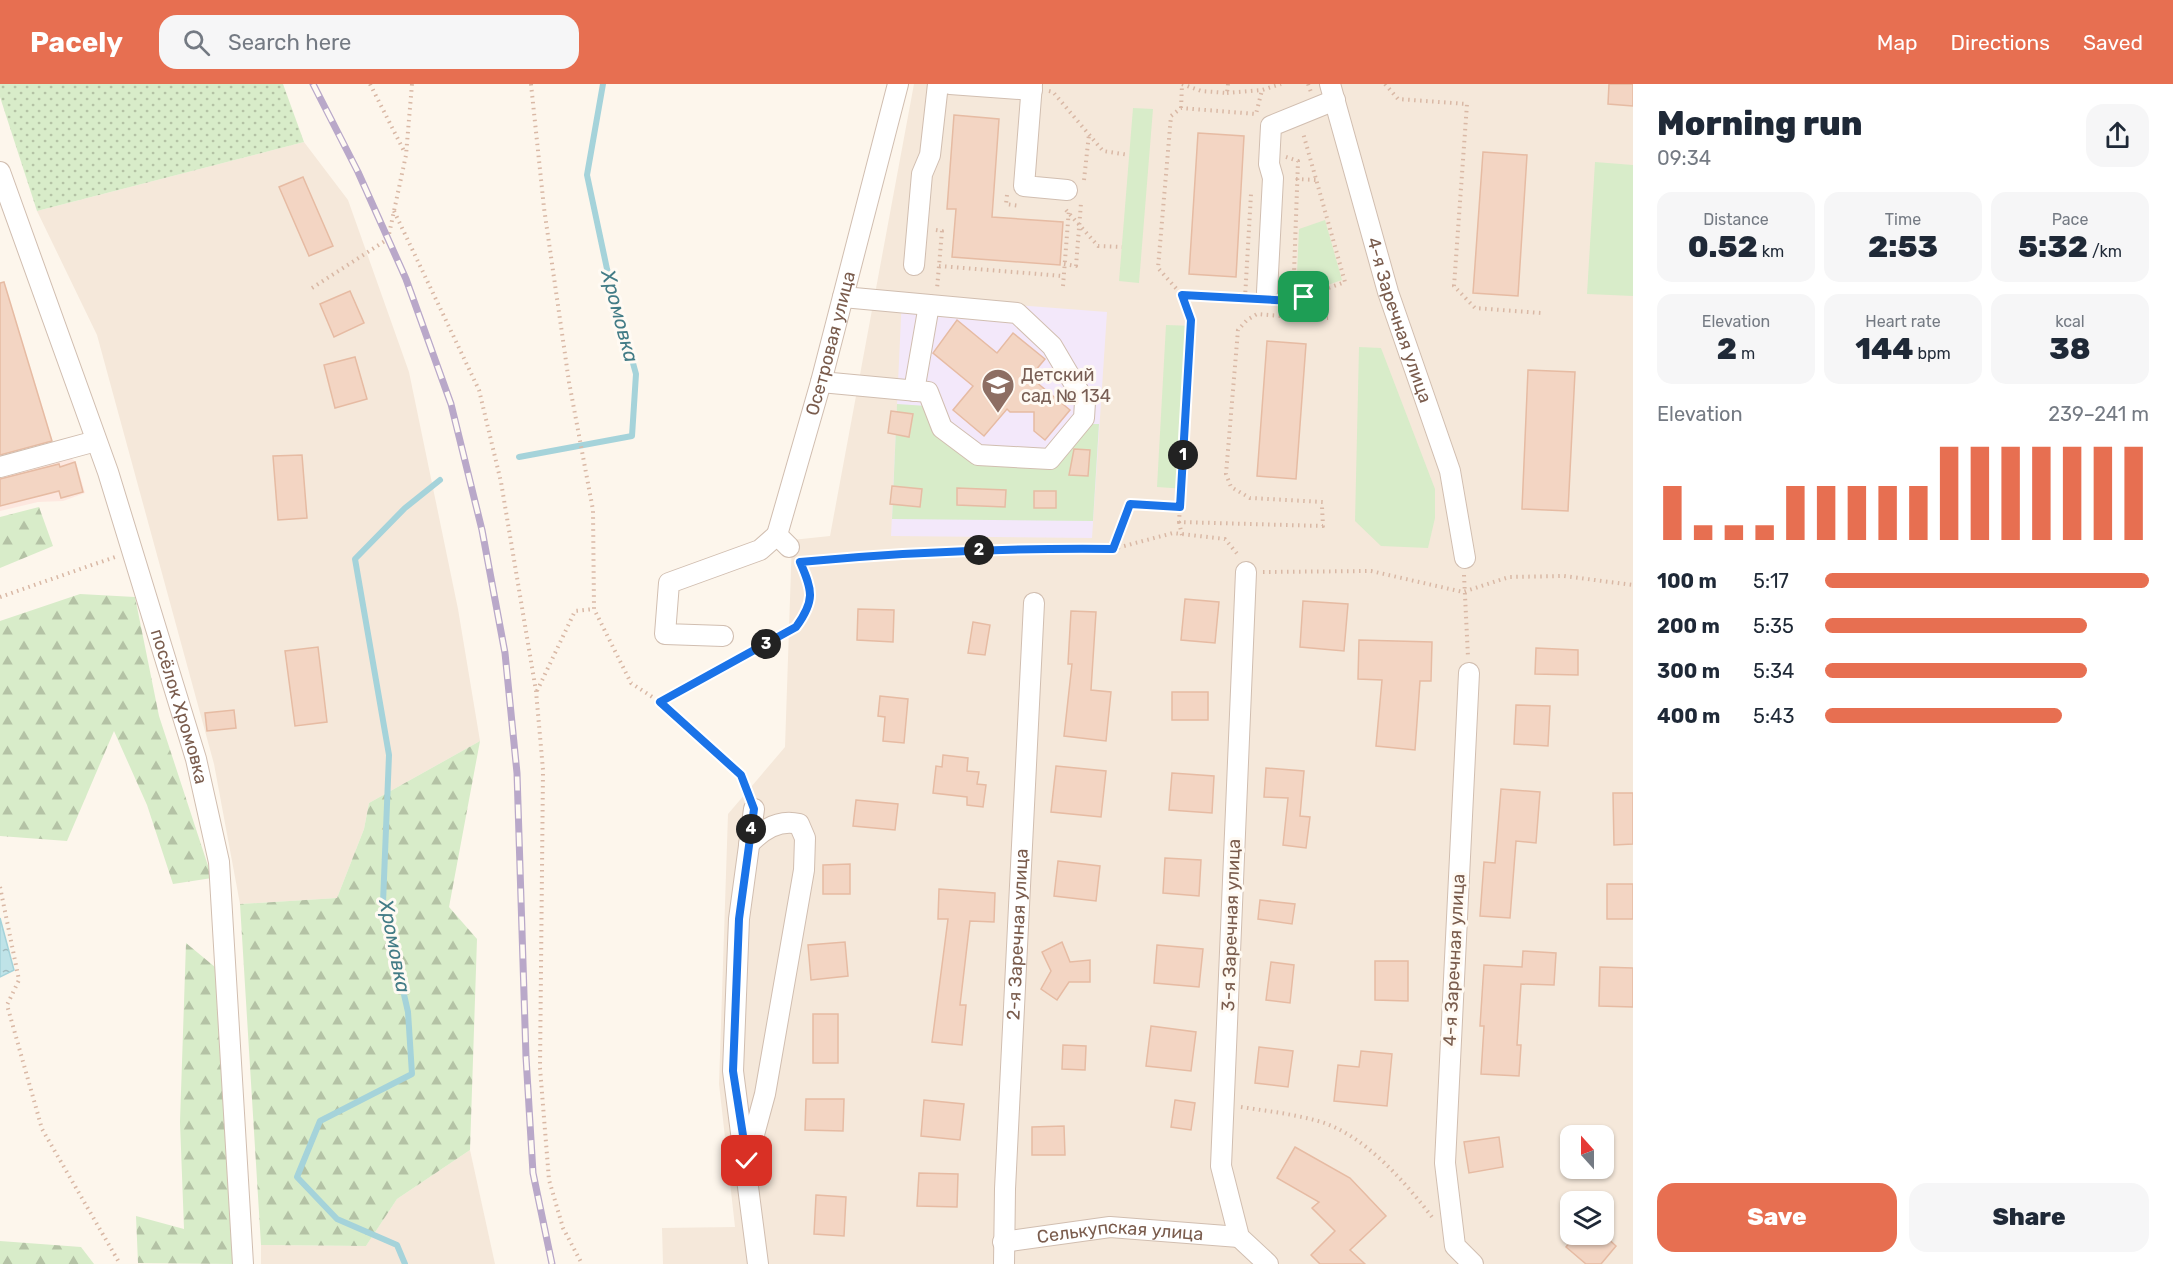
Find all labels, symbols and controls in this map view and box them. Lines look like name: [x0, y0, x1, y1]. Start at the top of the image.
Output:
search box: [159, 15, 579, 69]
text: Pacely: [30, 26, 123, 59]
icon: search: [180, 26, 213, 59]
text: Search here: [228, 29, 351, 56]
text: Map: [1877, 30, 1918, 55]
text: Directions: [1951, 30, 2050, 55]
text: Saved: [2083, 30, 2143, 55]
text: Morning run: [1657, 104, 1862, 143]
button: share: [2086, 104, 2149, 167]
text: 09:34: [1657, 146, 1711, 170]
text: Distance: [1703, 210, 1769, 229]
text: Time: [1885, 210, 1921, 229]
text: Pace: [2052, 210, 2088, 229]
text: 0.52: [1688, 229, 1758, 265]
text: 2:53: [1868, 229, 1938, 265]
text: 5:32: [2018, 229, 2088, 265]
street label: 4-я Заречная улица: [1362, 235, 1437, 406]
text: km: [1758, 242, 1784, 261]
text: /km: [2088, 242, 2122, 261]
water label: Хромовка: [596, 266, 644, 365]
street label: Осетровая улица: [801, 269, 860, 418]
pin: [1278, 271, 1329, 322]
icon: arrive: [1287, 280, 1320, 313]
text: Elevation: [1702, 312, 1770, 331]
text: Heart rate: [1865, 312, 1941, 331]
text: kcal: [2055, 312, 2085, 331]
text: 2: [1717, 331, 1737, 367]
text: 144: [1855, 331, 1914, 367]
text: 38: [2049, 331, 2091, 367]
text: m: [1737, 344, 1755, 363]
text: bpm: [1914, 344, 1951, 363]
place label: Детский сад № 134: [1021, 364, 1111, 407]
school or university icon: Детский сад № 134: [980, 367, 1016, 414]
text: Elevation: [1657, 402, 1743, 426]
text: 239–241 m: [2048, 402, 2149, 426]
pin: 1: [1168, 440, 1198, 470]
text: 1: [1179, 445, 1187, 464]
pin: 2: [964, 535, 994, 565]
text: 2: [974, 540, 984, 559]
text: 100 m: [1657, 569, 1717, 593]
text: 5:17: [1753, 569, 1789, 593]
text: 200 m: [1657, 614, 1720, 638]
text: 5:35: [1753, 614, 1794, 638]
street label: посёлок Хромовка: [146, 626, 212, 786]
pin: 3: [751, 629, 781, 659]
text: 3: [761, 634, 771, 653]
text: 300 m: [1657, 659, 1720, 683]
text: 5:34: [1753, 659, 1794, 683]
text: 400 m: [1657, 704, 1720, 728]
text: 5:43: [1753, 704, 1794, 728]
pin: 4: [736, 814, 766, 844]
text: 4: [746, 819, 756, 838]
street label: 3-я Заречная улица: [1217, 838, 1245, 1012]
street label: 2-я Заречная улица: [1002, 848, 1033, 1021]
street label: 4-я Заречная улица: [1438, 873, 1470, 1047]
water label: Хромовка: [374, 896, 416, 995]
north arrow: [1560, 1125, 1614, 1179]
map controls: [1560, 1125, 1614, 1245]
pin: [721, 1135, 772, 1186]
icon: check: [730, 1144, 763, 1177]
button: Save: [1657, 1183, 1897, 1252]
button: Share: [1909, 1183, 2149, 1252]
button: layers: [1560, 1191, 1614, 1245]
street label: Селькупская улица: [1036, 1216, 1204, 1248]

